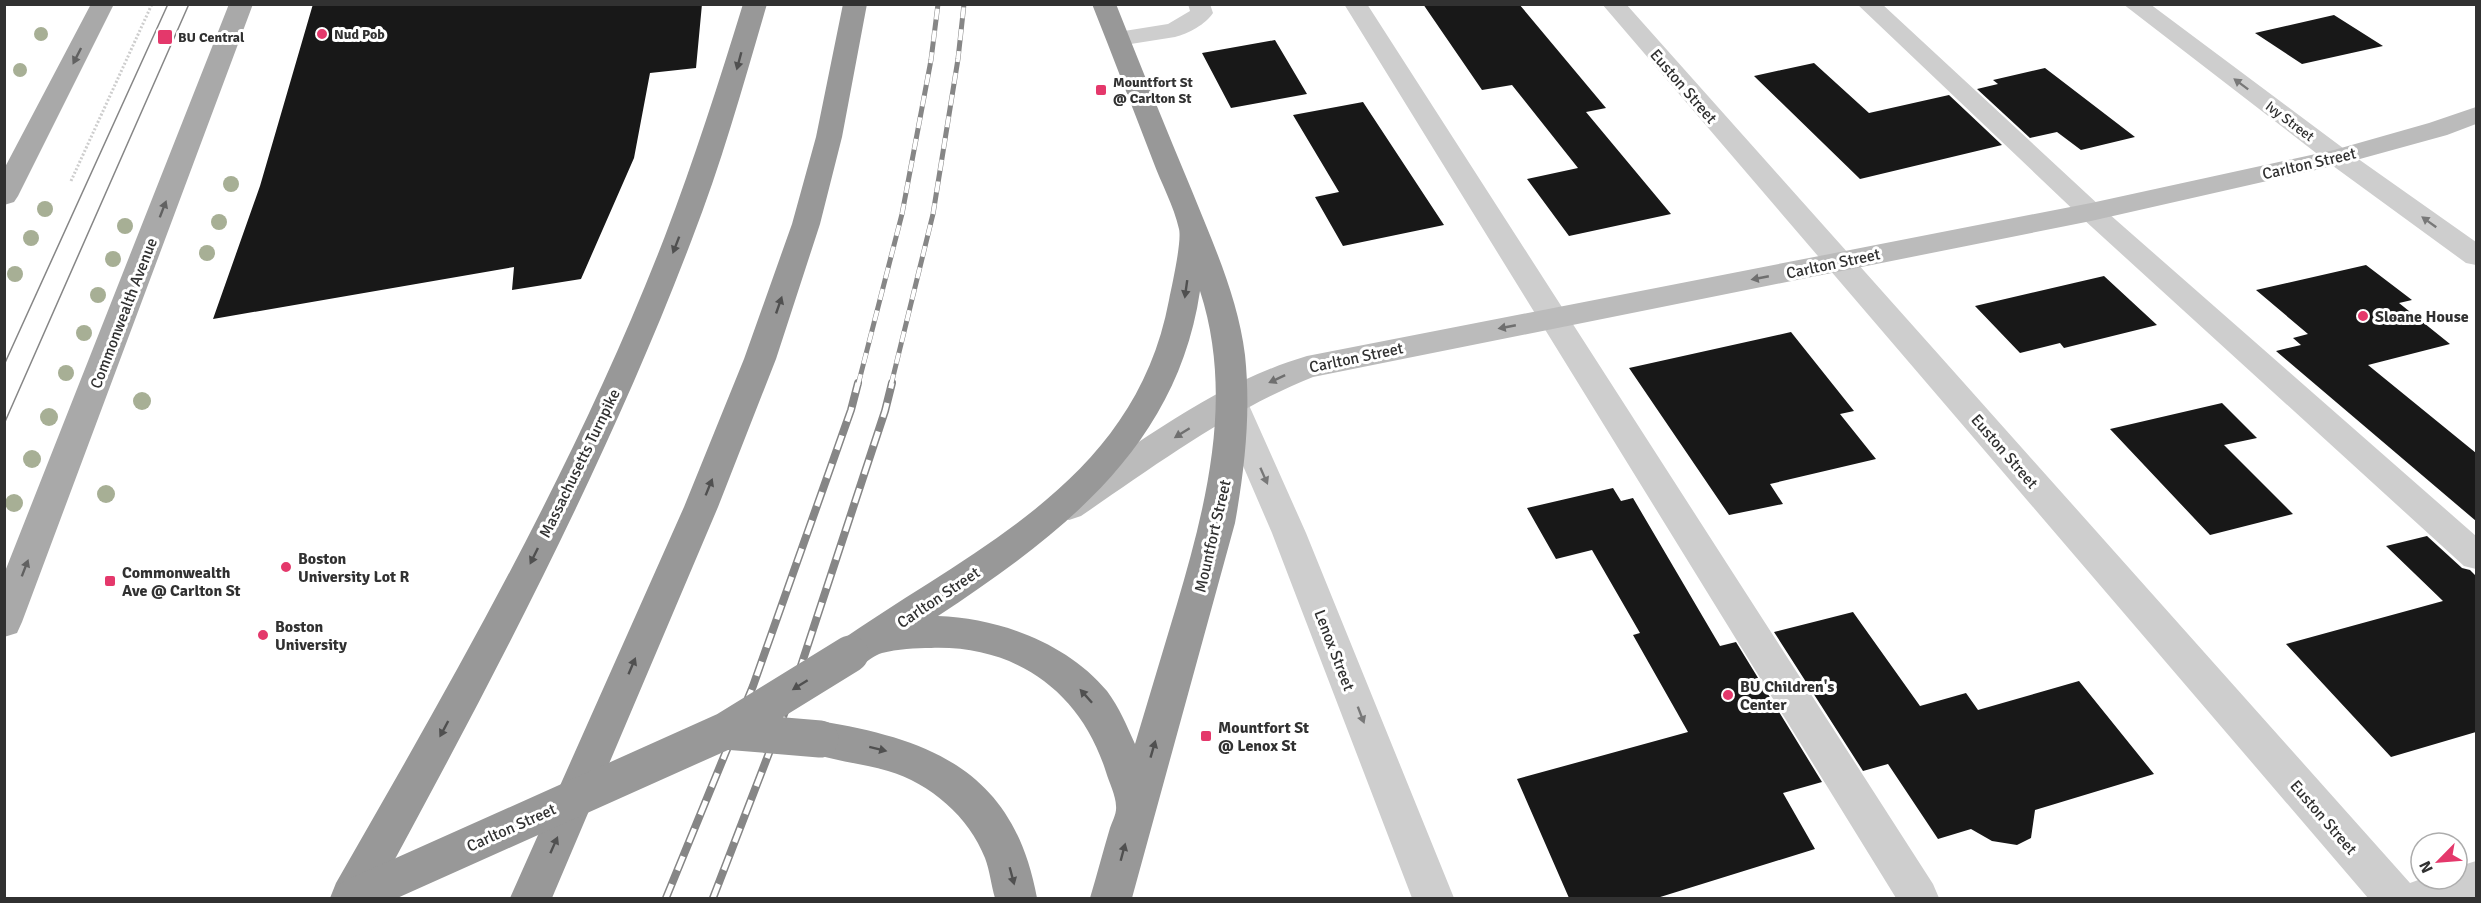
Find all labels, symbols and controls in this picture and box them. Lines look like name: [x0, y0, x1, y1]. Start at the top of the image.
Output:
place label: Nud Pob: [334, 26, 385, 43]
marker: Nud Pob: [315, 27, 329, 41]
marker: BU Central: [156, 28, 174, 46]
place label: BU Central: [178, 29, 245, 46]
street label: Euston Street: [1645, 45, 1721, 128]
one-way arrow: [72, 48, 81, 65]
one-way arrow: [734, 52, 744, 70]
place label: Mountfort St @ Carlton St: [1113, 74, 1193, 107]
one-way arrow: [2233, 78, 2249, 90]
marker: Mountfort St @ Carlton St: [1094, 83, 1108, 97]
street label: Ivy Street: [2262, 98, 2317, 145]
street label: Carlton Street: [2260, 143, 2358, 184]
one-way arrow: [159, 200, 168, 218]
one-way arrow: [2422, 216, 2438, 228]
street label: Commonwealth Avenue: [86, 235, 162, 392]
one-way arrow: [670, 236, 680, 254]
street label: Carlton Street: [1784, 244, 1882, 284]
one-way arrow: [1751, 274, 1770, 283]
one-way arrow: [1181, 279, 1190, 298]
one-way arrow: [774, 296, 784, 314]
place label: Sloane House: [2375, 307, 2469, 327]
marker: Sloane House: [2356, 309, 2370, 323]
one-way arrow: [1497, 323, 1516, 332]
street label: Carlton Street: [1307, 338, 1405, 378]
one-way arrow: [1268, 375, 1285, 384]
street label: Massachusetts Turnpike: [535, 386, 625, 541]
street label: Euston Street: [1966, 410, 2042, 493]
one-way arrow: [1174, 427, 1190, 438]
one-way arrow: [1259, 467, 1269, 485]
one-way arrow: [704, 477, 714, 495]
street label: Mountfort Street: [1190, 477, 1236, 595]
one-way arrow: [529, 548, 539, 565]
place label: Boston University Lot R: [298, 549, 410, 587]
one-way arrow: [21, 558, 31, 576]
marker: Boston University Lot R: [279, 560, 293, 574]
place label: Commonwealth Ave @ Carlton St: [122, 563, 241, 601]
street label: Carlton Street: [893, 563, 984, 633]
marker: Commonwealth Ave @ Carlton St: [103, 574, 117, 588]
street label: Lenox Street: [1309, 607, 1359, 694]
place label: Boston University: [275, 617, 347, 655]
marker: Boston University: [256, 628, 270, 642]
one-way arrow: [627, 657, 637, 675]
place label: BU Children's Center: [1740, 677, 1834, 715]
one-way arrow: [792, 680, 808, 691]
marker: BU Children's Center: [1721, 688, 1735, 702]
one-way arrow: [1080, 689, 1093, 704]
one-way arrow: [1356, 706, 1366, 724]
place label: Mountfort St @ Lenox St: [1218, 718, 1309, 756]
one-way arrow: [439, 721, 449, 738]
marker: Mountfort St @ Lenox St: [1199, 729, 1213, 743]
one-way arrow: [1149, 740, 1158, 758]
one-way arrow: [869, 745, 887, 754]
street label: Euston Street: [2285, 776, 2361, 859]
street label: Carlton Street: [464, 799, 560, 857]
north arrow: [2409, 831, 2469, 891]
one-way arrow: [550, 836, 560, 854]
one-way arrow: [1119, 843, 1129, 861]
text: N: [2415, 858, 2438, 876]
one-way arrow: [1007, 867, 1017, 885]

